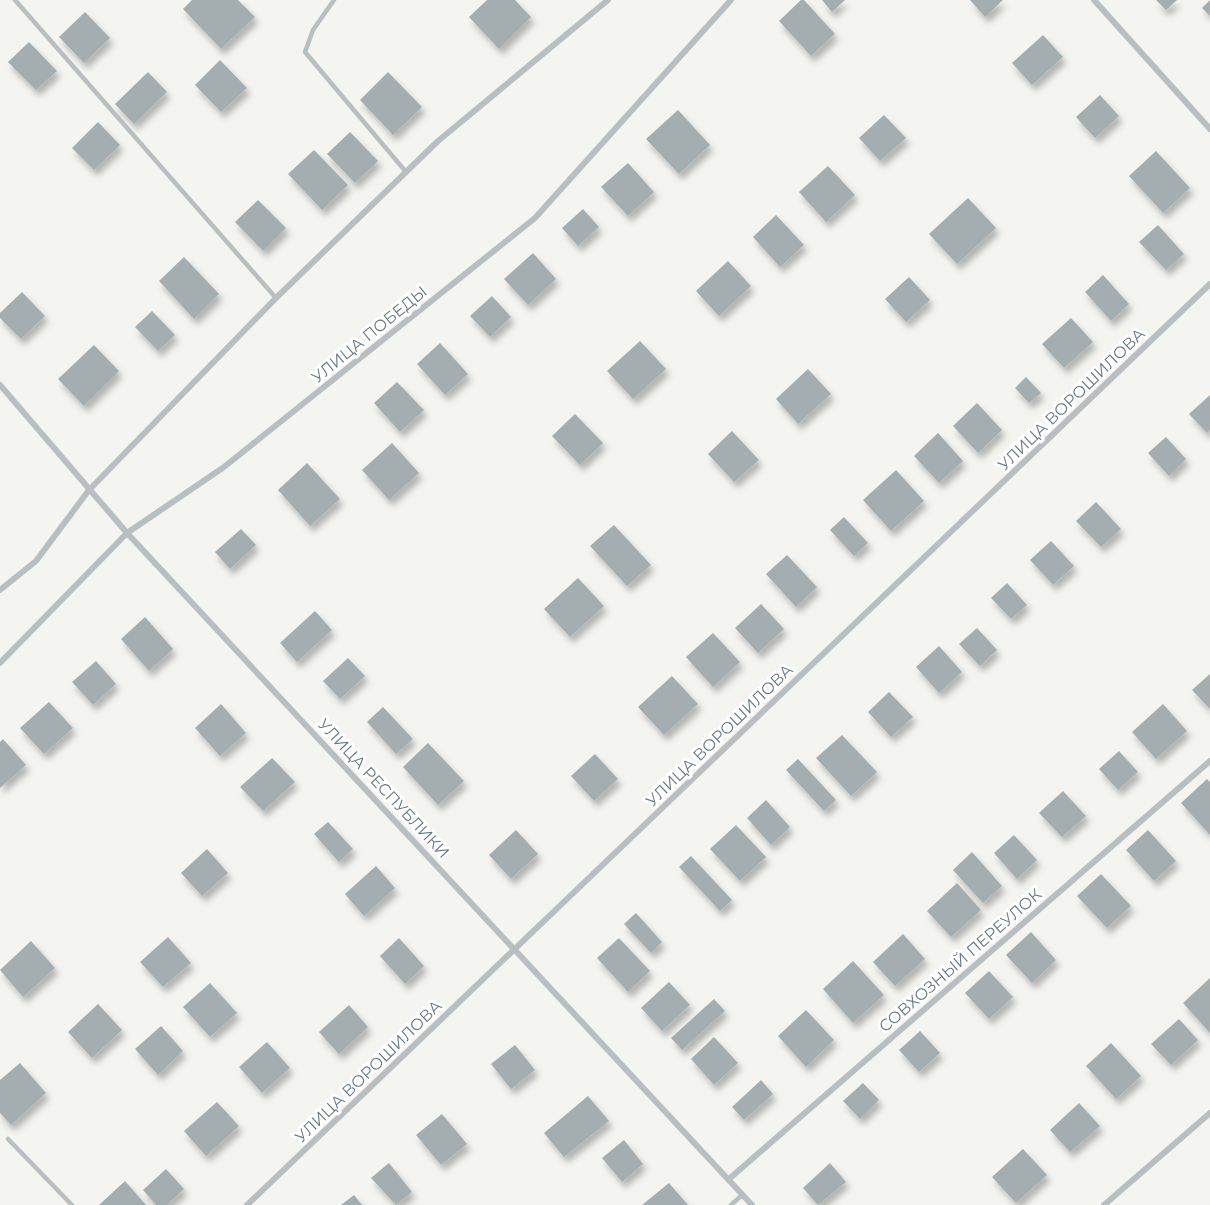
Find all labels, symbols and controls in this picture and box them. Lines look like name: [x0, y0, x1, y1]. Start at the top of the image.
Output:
street label: УЛИЦА ПОБЕДЫ: [308, 282, 431, 387]
street label: УЛИЦА ВОРОШИЛОВА: [994, 324, 1149, 475]
street label: УЛИЦА ВОРОШИЛОВА: [642, 660, 797, 811]
street label: УЛИЦА РЕСПУБЛИКИ: [314, 715, 453, 862]
street label: СОВХОЗНЫЙ ПЕРЕУЛОК: [875, 885, 1045, 1036]
street label: УЛИЦА ВОРОШИЛОВА: [291, 996, 446, 1147]

